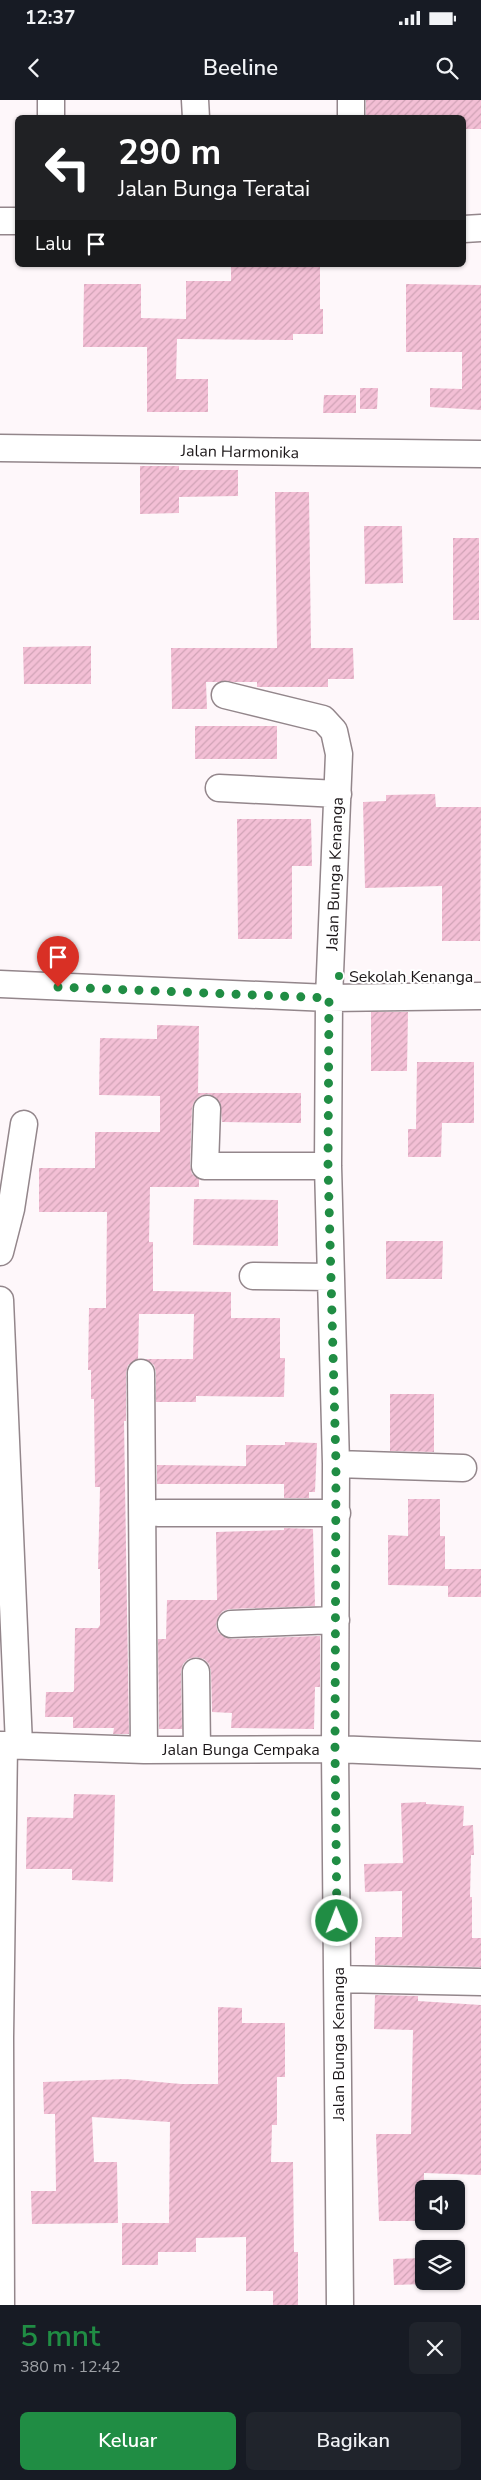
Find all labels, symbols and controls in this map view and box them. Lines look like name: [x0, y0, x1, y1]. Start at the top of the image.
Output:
text: 12:37: [25, 5, 75, 31]
text: Beeline: [203, 53, 278, 83]
icon: back: [20, 54, 48, 82]
icon: search: [433, 54, 461, 82]
text: 290 m: [118, 129, 221, 176]
icon: left: [35, 135, 100, 200]
text: Jalan Bunga Teratai: [118, 174, 310, 204]
icon: arrive: [82, 230, 110, 258]
text: Lalu: [35, 231, 72, 257]
street label: Jalan Harmonika: [180, 440, 299, 464]
street label: Jalan Bunga Kenanga: [321, 797, 349, 952]
pin: [37, 936, 79, 987]
icon: arrive: [44, 943, 72, 971]
place label: Sekolah Kenanga: [349, 966, 473, 988]
marker: Sekolah Kenanga: [333, 970, 345, 982]
street label: Jalan Bunga Cempaka: [161, 1739, 320, 1761]
position arrow: [310, 1894, 362, 1946]
street label: Jalan Bunga Kenanga: [328, 1967, 350, 2122]
map controls: [415, 2180, 465, 2290]
button: sound: [415, 2180, 465, 2230]
button: layers: [415, 2240, 465, 2290]
text: 5 mnt: [20, 2316, 100, 2357]
button: close: [409, 2322, 461, 2374]
text: 380 m · 12:42: [20, 2356, 121, 2378]
button: Keluar: [20, 2412, 236, 2470]
button: Bagikan: [246, 2412, 461, 2470]

